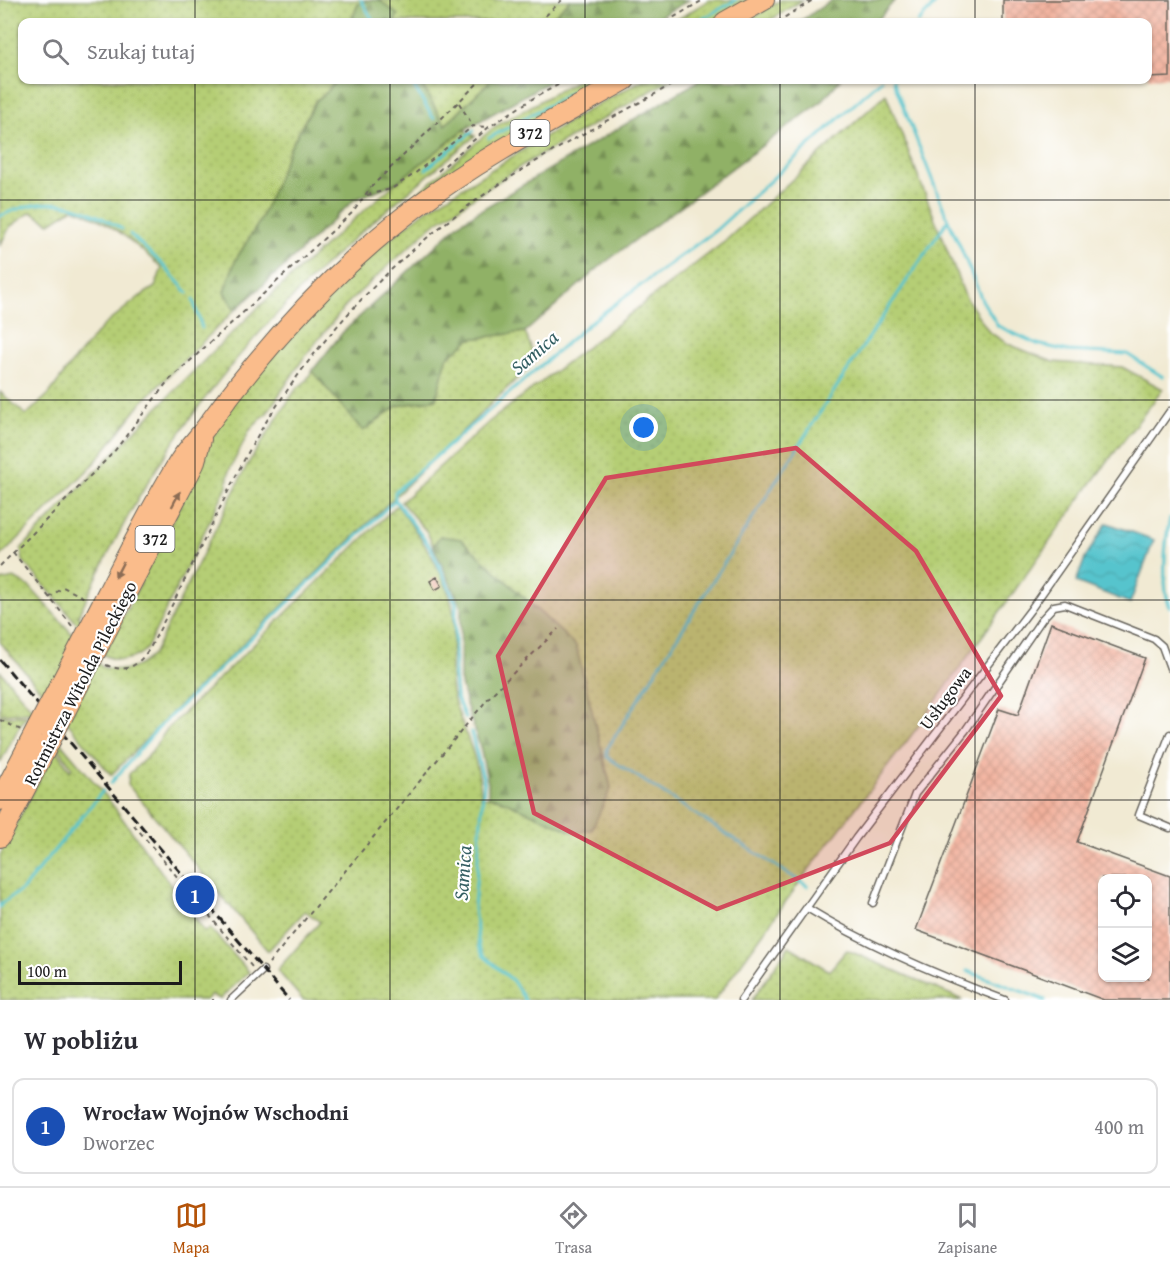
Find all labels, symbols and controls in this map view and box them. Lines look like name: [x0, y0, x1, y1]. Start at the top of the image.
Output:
search box: [18, 18, 1152, 84]
icon: search: [39, 35, 72, 68]
text: Szukaj tutaj: [87, 35, 195, 67]
road number: 372: [510, 120, 550, 146]
water label: Samica: [504, 322, 565, 381]
your location: [629, 413, 658, 442]
one-way arrow: [171, 490, 181, 507]
road number: 372: [136, 526, 174, 552]
one-way arrow: [114, 562, 124, 579]
street label: Rotmistrza Witolda Pileckiego: [17, 576, 143, 790]
street label: Usługowa: [912, 660, 978, 735]
water label: Samica: [446, 844, 478, 902]
pin: 1: [176, 872, 214, 918]
map controls: [1098, 874, 1152, 982]
button: locate: [1098, 874, 1152, 928]
button: layers: [1098, 928, 1152, 982]
scale bar: [18, 958, 182, 986]
text: 100 m: [27, 959, 67, 983]
text: W pobliżu: [24, 1020, 138, 1059]
text: Wrocław Wojnów Wschodni: [83, 1096, 349, 1128]
text: 1: [40, 1112, 51, 1141]
text: 400 m: [1094, 1112, 1144, 1141]
text: Dworzec: [83, 1128, 155, 1157]
tab: Mapa: [173, 1199, 210, 1259]
tab: Trasa: [555, 1199, 592, 1259]
tab: Zapisane: [938, 1199, 997, 1259]

